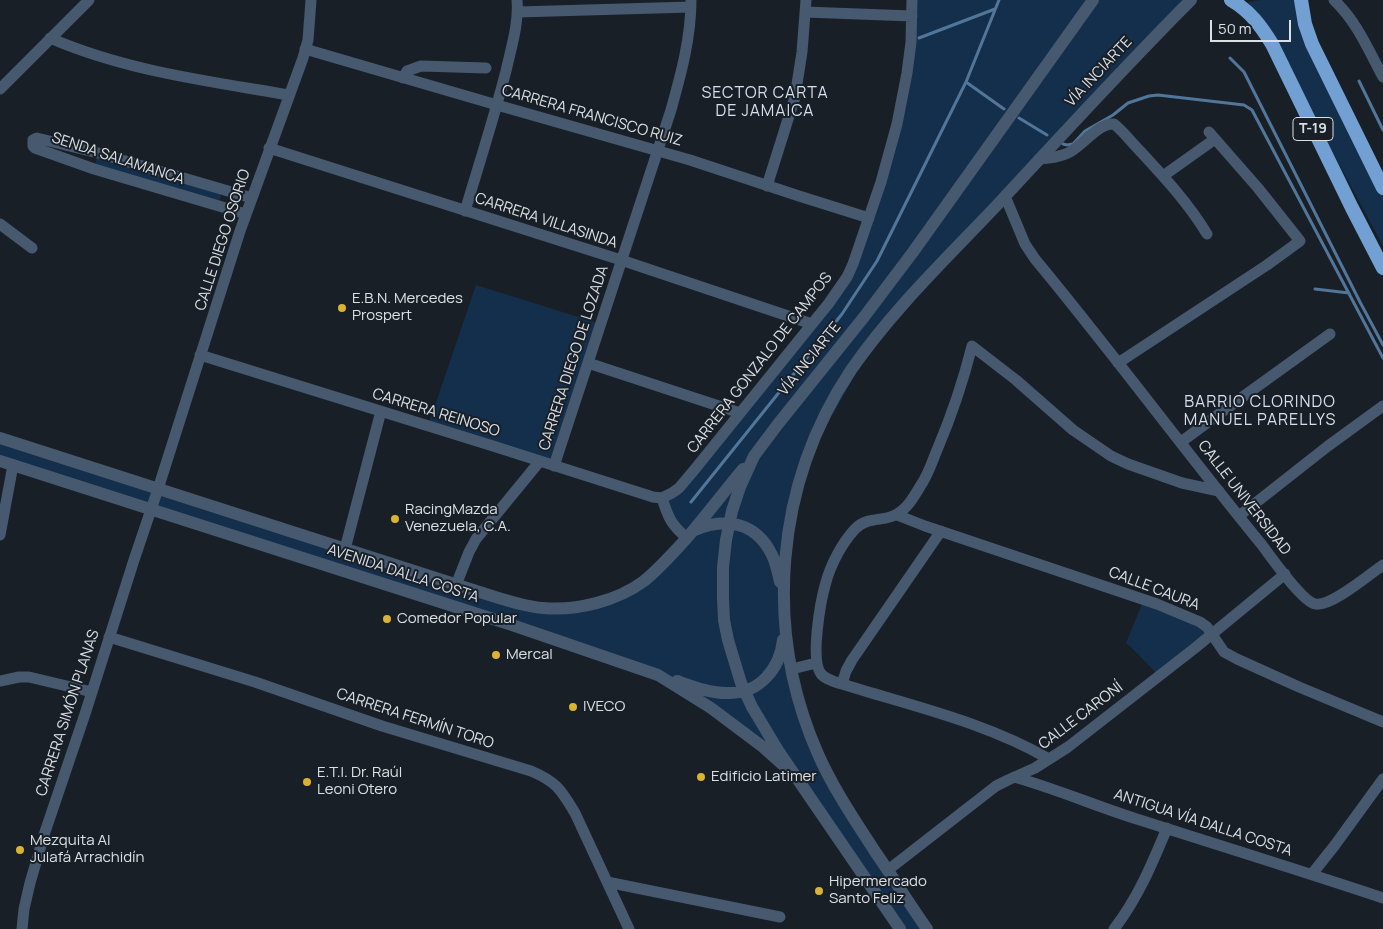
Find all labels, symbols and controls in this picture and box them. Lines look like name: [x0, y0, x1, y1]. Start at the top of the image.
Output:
scale bar: [1213, 10, 1294, 42]
text: 50 m: [1218, 18, 1252, 39]
street label: VÍA INCIARTE: [1062, 33, 1136, 111]
street label: CARRERA FRANCISCO RUIZ: [500, 82, 684, 150]
district label: SECTOR CARTA DE JAMAICA: [700, 84, 830, 122]
road number: T-19: [1293, 118, 1333, 140]
street label: SENDA SALAMANCA: [49, 129, 187, 189]
street label: CALLE DIEGO OSORIO: [192, 167, 254, 313]
street label: CARRERA VILLASINDA: [472, 189, 620, 253]
street label: CARRERA DIEGO DE LOZADA: [536, 263, 612, 453]
street label: CARRERA GONZALO DE CAMPOS: [684, 269, 836, 457]
place label: E.B.N. Mercedes Prospert: [352, 290, 463, 325]
marker: E.B.N. Mercedes Prospert: [336, 302, 348, 314]
street label: VÍA INCIARTE: [775, 319, 845, 399]
street label: CARRERA REINOSO: [370, 385, 502, 441]
district label: BARRIO CLORINDO MANUEL PARELLYS: [1182, 393, 1338, 431]
street label: CALLE UNIVERSIDAD: [1194, 437, 1294, 559]
place label: RacingMazda Venezuela, C.A.: [405, 501, 511, 536]
marker: RacingMazda Venezuela, C.A.: [389, 513, 401, 525]
street label: AVENIDA DALLA COSTA: [325, 541, 481, 607]
street label: CALLE CAURA: [1106, 563, 1202, 615]
place label: Comedor Popular: [397, 610, 517, 628]
marker: Comedor Popular: [381, 613, 393, 625]
street label: CARRERA SIMÓN PLANAS: [33, 628, 103, 798]
place label: Mercal: [506, 646, 553, 664]
marker: Mercal: [490, 649, 502, 661]
street label: CALLE CARONÍ: [1035, 678, 1127, 754]
street label: CARRERA FERMÍN TORO: [334, 685, 496, 753]
place label: IVECO: [583, 698, 625, 716]
marker: IVECO: [567, 701, 579, 713]
place label: E.T.I. Dr. Raúl Leoni Otero: [317, 764, 402, 799]
place label: Edificio Latimer: [711, 768, 817, 786]
marker: Edificio Latimer: [695, 771, 707, 783]
marker: E.T.I. Dr. Raúl Leoni Otero: [301, 776, 313, 788]
street label: ANTIGUA VÍA DALLA COSTA: [1112, 786, 1294, 860]
place label: Mezquita Al Julafá Arrachidín: [30, 832, 144, 867]
marker: Mezquita Al Julafá Arrachidín: [14, 844, 26, 856]
place label: Hipermercado Santo Feliz: [829, 873, 927, 908]
marker: Hipermercado Santo Feliz: [813, 885, 825, 897]

